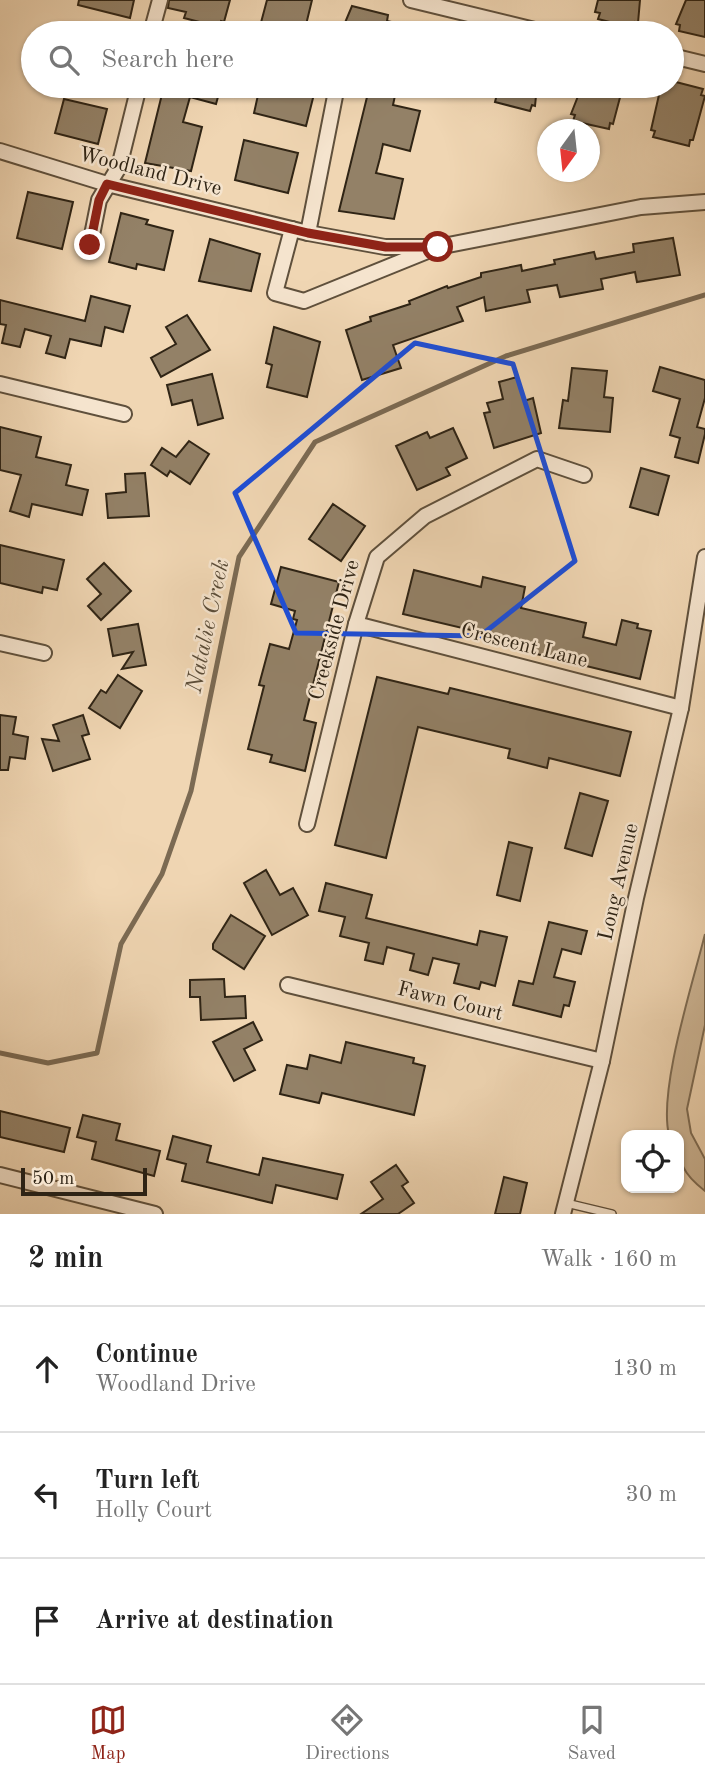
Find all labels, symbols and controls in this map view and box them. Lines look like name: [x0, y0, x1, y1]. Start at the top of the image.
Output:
search box: [21, 21, 684, 98]
icon: search: [45, 41, 83, 79]
text: Search here: [101, 47, 234, 73]
north arrow: [537, 119, 600, 182]
street label: Woodland Drive: [76, 144, 224, 200]
route end: [74, 229, 105, 260]
route start: [422, 231, 453, 262]
water label: Natalie Creek: [182, 557, 233, 696]
street label: Creekside Drive: [306, 557, 364, 703]
street label: Crescent Lane: [458, 620, 590, 672]
street label: Long Avenue: [595, 821, 643, 943]
street label: Fawn Court: [395, 979, 505, 1025]
map controls: [621, 1130, 684, 1193]
button: locate: [621, 1130, 684, 1193]
scale bar: [21, 1165, 147, 1197]
text: 50 m: [32, 1170, 74, 1189]
text: 2 min: [28, 1244, 103, 1274]
text: Walk · 160 m: [541, 1248, 677, 1271]
text: Continue: [95, 1342, 198, 1368]
icon: ahead: [28, 1350, 66, 1388]
text: 130 m: [612, 1357, 677, 1380]
text: Woodland Drive: [95, 1373, 256, 1396]
text: Turn left: [95, 1468, 200, 1494]
icon: left: [28, 1476, 66, 1514]
text: 30 m: [626, 1483, 677, 1506]
text: Holly Court: [95, 1499, 212, 1522]
icon: arrive: [28, 1602, 66, 1640]
text: Arrive at destination: [95, 1608, 334, 1634]
tab: Map: [89, 1701, 127, 1766]
tab: Directions: [305, 1701, 390, 1766]
tab: Saved: [568, 1701, 616, 1766]

